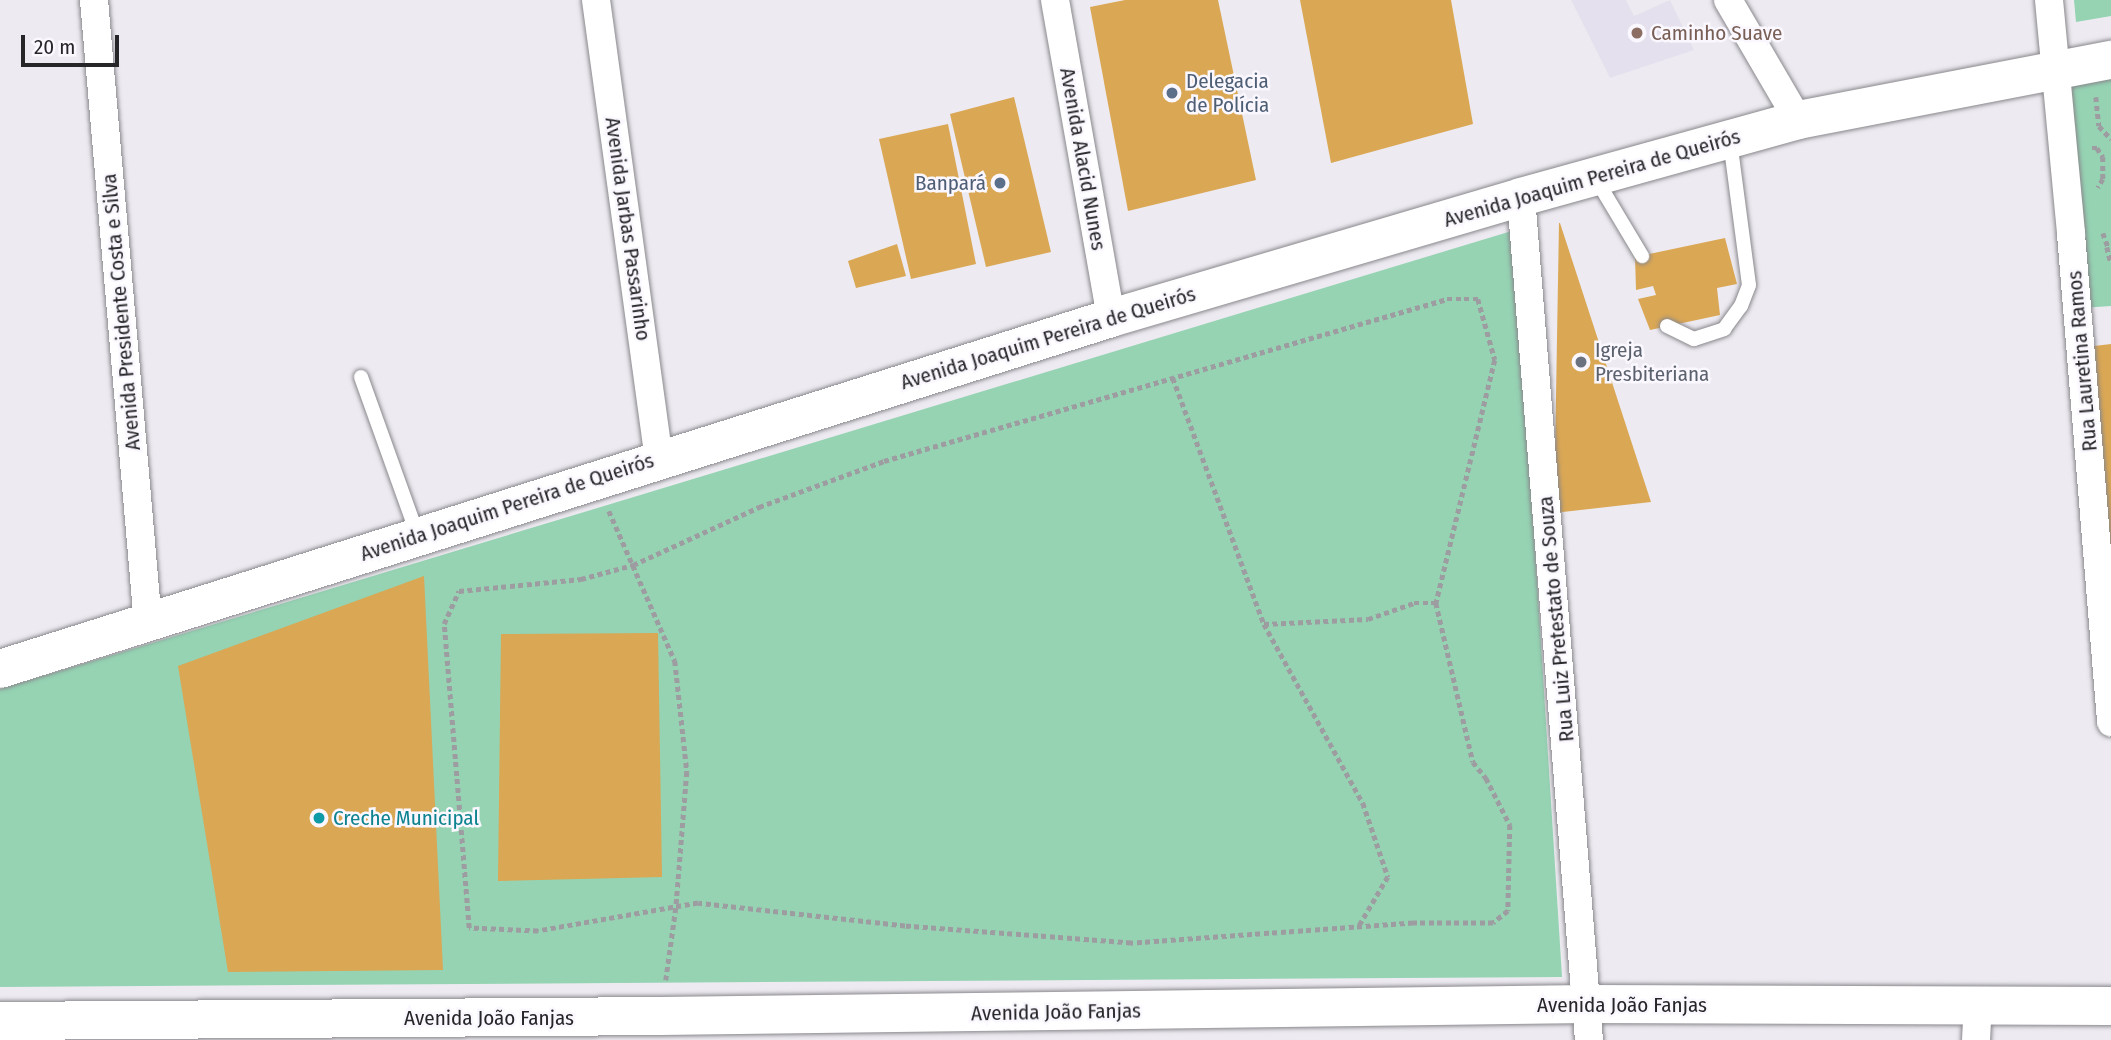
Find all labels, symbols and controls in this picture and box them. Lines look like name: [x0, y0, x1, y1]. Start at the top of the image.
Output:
place label: Caminho Suave: [1651, 20, 1782, 46]
scale bar: [24, 21, 122, 65]
marker: Caminho Suave: [1629, 25, 1645, 41]
text: 20 m: [34, 34, 75, 60]
street label: Avenida Alacid Nunes: [1055, 66, 1111, 252]
place label: Delegacia de Polícia: [1186, 68, 1269, 118]
marker: Delegacia de Polícia: [1164, 85, 1180, 101]
street label: Avenida Jarbas Passarinho: [600, 116, 656, 342]
street label: Avenida Joaquim Pereira de Queirós: [1441, 124, 1743, 232]
place label: Banpará: [915, 170, 986, 196]
street label: Avenida Presidente Costa e Silva: [96, 172, 146, 452]
marker: Banpará: [992, 175, 1008, 191]
street label: Rua Lauretina Ramos: [2062, 270, 2102, 452]
street label: Avenida Joaquim Pereira de Queirós: [897, 281, 1199, 395]
place label: Igreja Presbiteriana: [1595, 337, 1709, 387]
marker: Igreja Presbiteriana: [1573, 354, 1589, 370]
street label: Avenida Joaquim Pereira de Queirós: [357, 448, 657, 566]
street label: Rua Luiz Pretestato de Souza: [1533, 495, 1579, 743]
place label: Creche Municipal: [333, 805, 479, 831]
marker: Creche Municipal: [311, 810, 327, 826]
street label: Avenida João Fanjas: [1537, 992, 1707, 1018]
street label: Avenida João Fanjas: [971, 998, 1141, 1026]
street label: Avenida João Fanjas: [404, 1005, 574, 1031]

